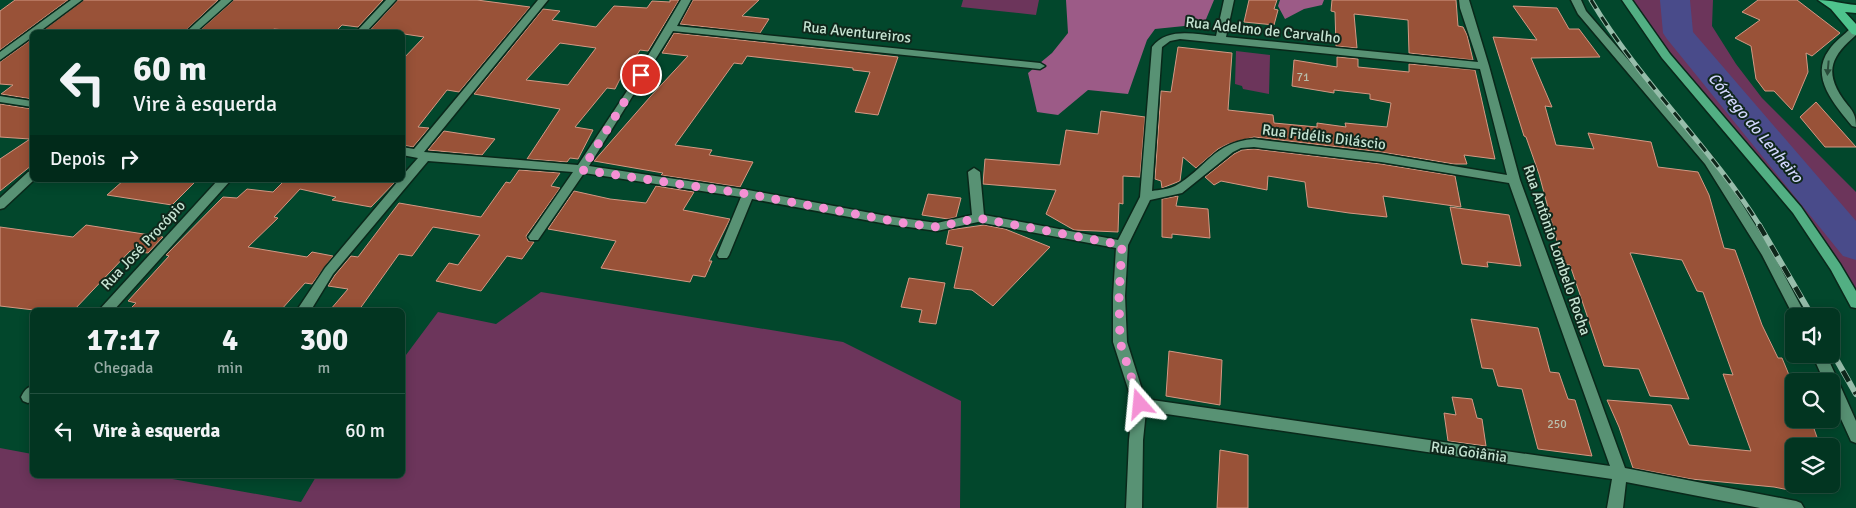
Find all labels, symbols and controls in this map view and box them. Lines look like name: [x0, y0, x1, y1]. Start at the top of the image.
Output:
street label: Rua Adelmo de Carvalho: [1185, 13, 1342, 47]
street label: Rua Aventureiros: [802, 17, 913, 47]
text: 60 m: [133, 47, 207, 90]
icon: left: [50, 50, 115, 115]
pin: [620, 54, 662, 96]
icon: arrive: [627, 61, 655, 89]
one-way arrow: [1824, 61, 1832, 77]
water label: Córrego do Lenheiro: [1703, 69, 1808, 187]
house number: 71: [1297, 70, 1309, 85]
text: Vire à esquerda: [133, 90, 277, 117]
street label: Rua Fidélis Diláscio: [1261, 120, 1387, 154]
icon: right: [115, 145, 143, 173]
text: Depois: [50, 147, 105, 171]
street label: Rua Antônio Lombelo Rocha: [1519, 163, 1595, 337]
street label: Rua José Procópio: [97, 196, 189, 293]
map controls: [1785, 308, 1840, 493]
button: sound: [1785, 308, 1840, 363]
text: 17:17: [87, 322, 160, 359]
text: 4: [222, 322, 238, 359]
text: 300: [300, 322, 348, 359]
text: Chegada: [94, 358, 153, 378]
text: min: [217, 358, 243, 378]
text: m: [318, 358, 330, 378]
button: search: [1785, 373, 1840, 428]
position arrow: [1113, 377, 1165, 429]
icon: left: [50, 417, 78, 445]
house number: 250: [1547, 417, 1567, 432]
text: Vire à esquerda: [93, 419, 220, 443]
text: 60 m: [345, 419, 385, 443]
street label: Rua Goiânia: [1430, 438, 1508, 466]
button: layers: [1785, 438, 1840, 493]

